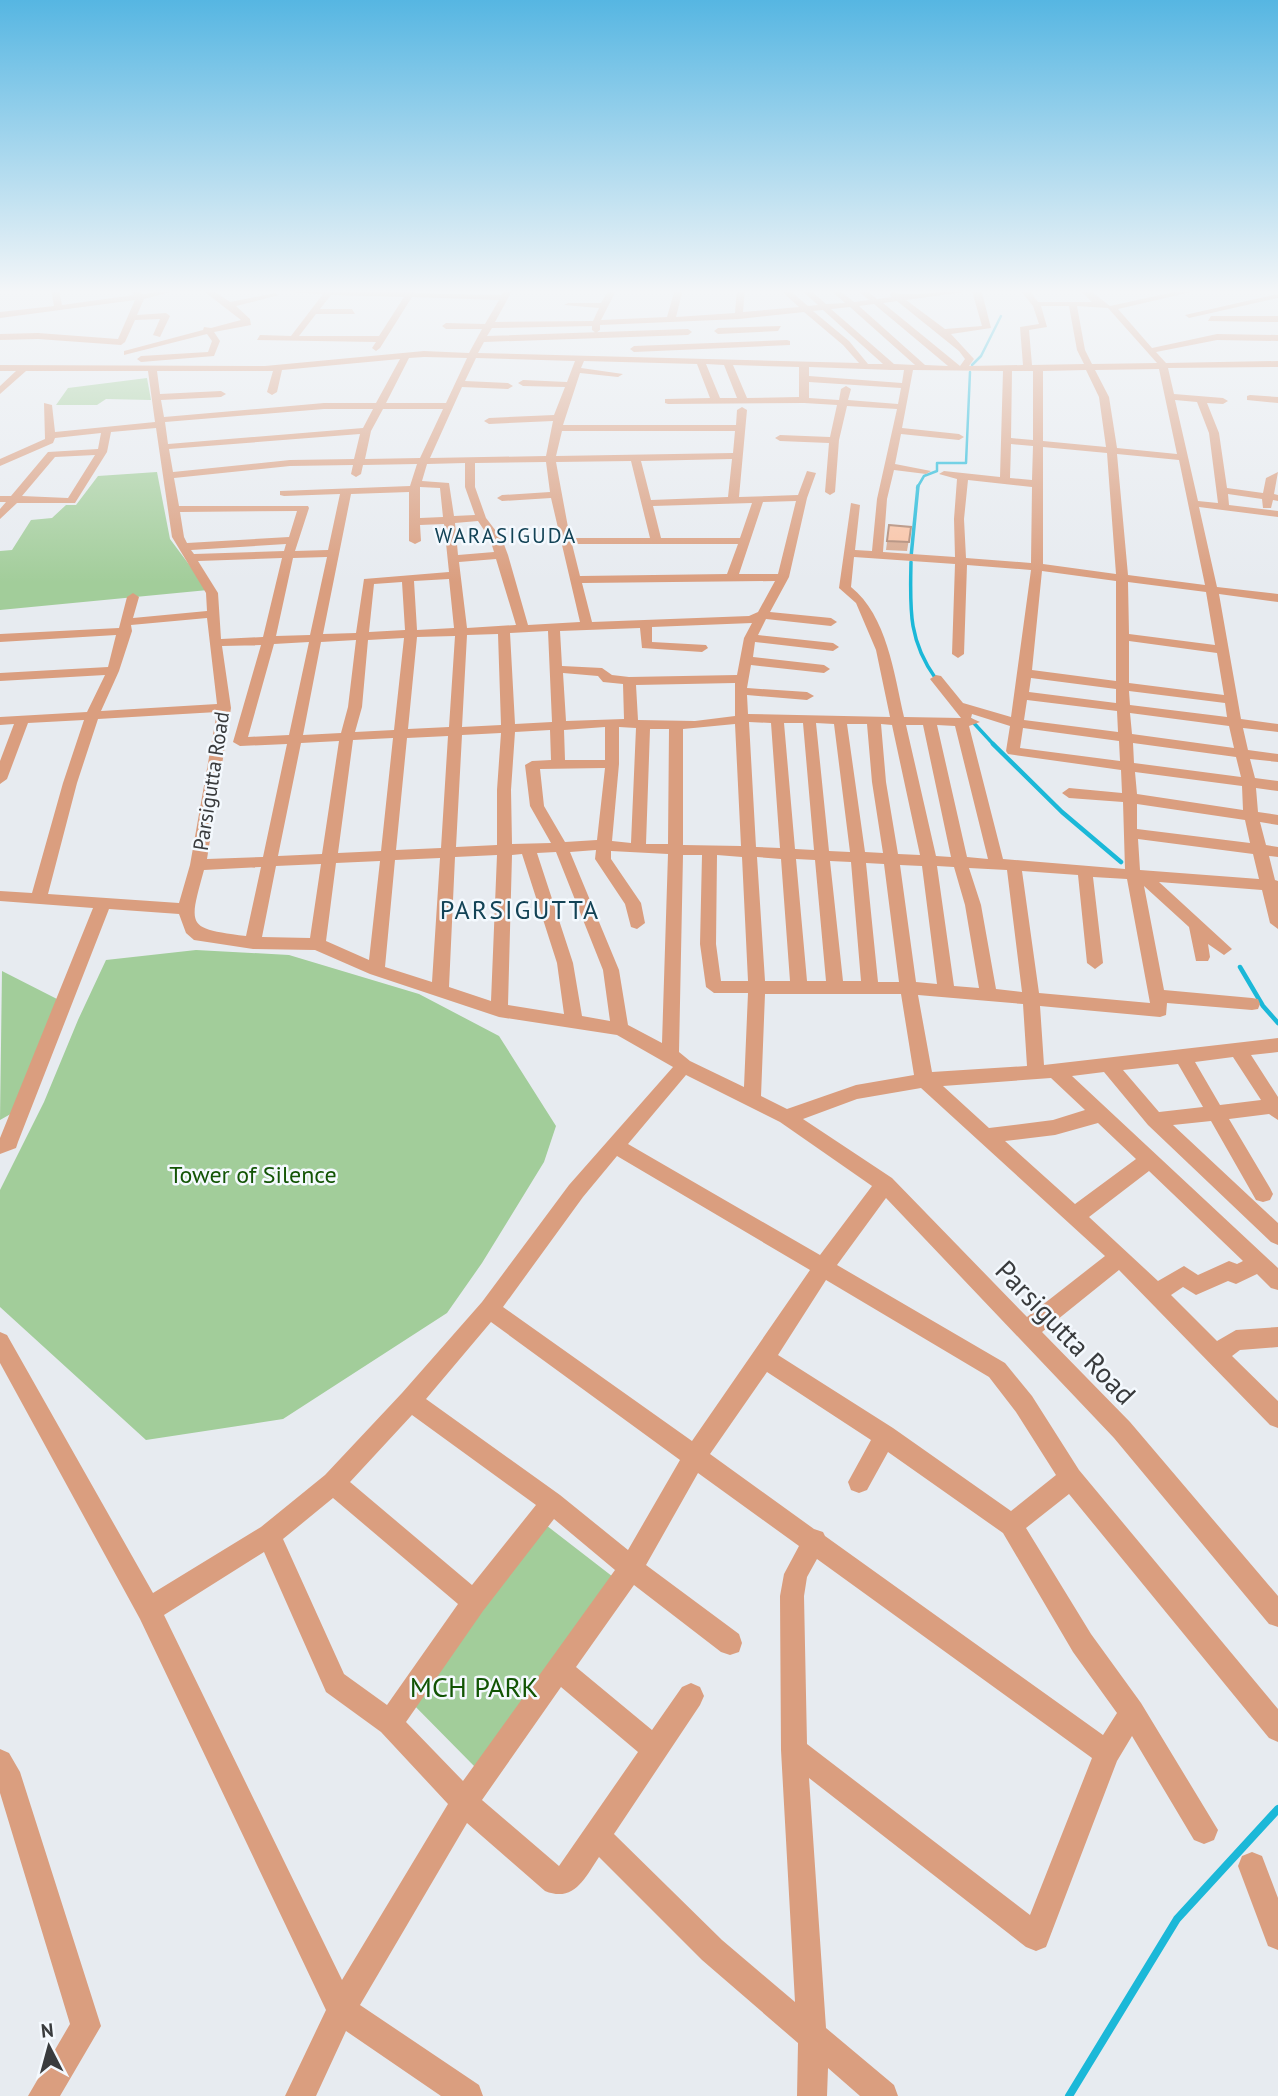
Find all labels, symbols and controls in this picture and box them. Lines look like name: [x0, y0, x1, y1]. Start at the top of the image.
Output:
district label: WARASIGUDA: [435, 522, 577, 549]
street label: Parsigutta Road: [187, 710, 235, 852]
district label: PARSIGUTTA: [440, 893, 600, 926]
park label: Tower of Silence: [169, 1159, 337, 1190]
street label: Parsigutta Road: [988, 1252, 1144, 1412]
park label: MCH PARK: [410, 1668, 538, 1705]
north arrow: [14, 2012, 84, 2082]
text: N: [40, 2018, 55, 2043]

